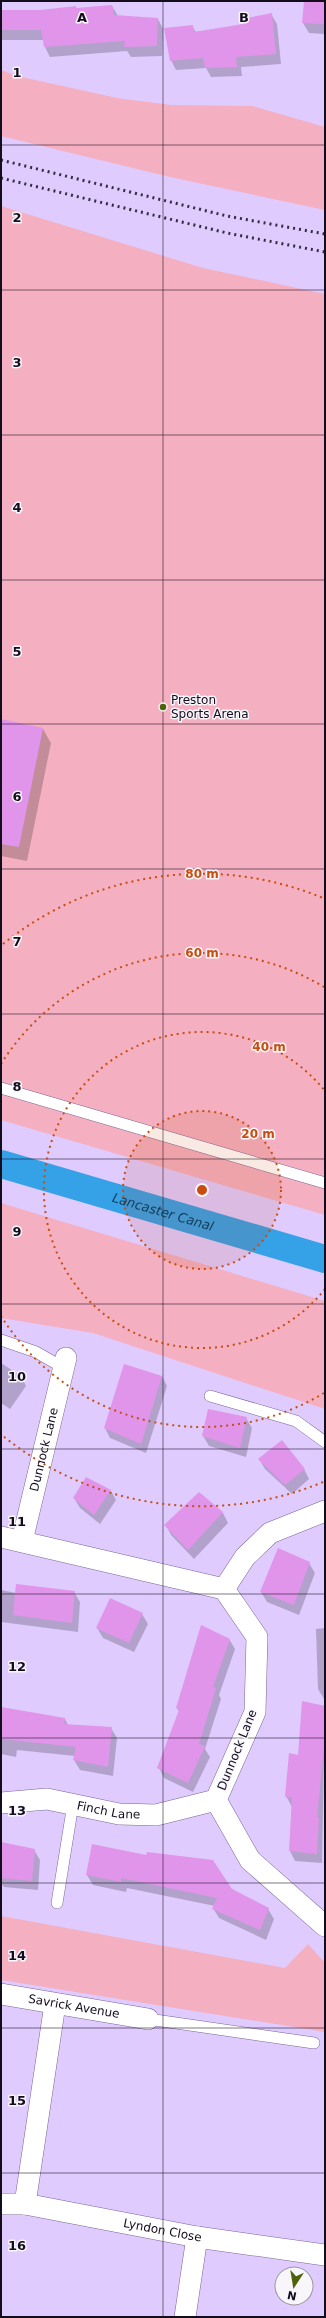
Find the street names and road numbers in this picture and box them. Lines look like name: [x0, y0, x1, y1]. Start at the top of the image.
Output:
street label: Dunnock Lane: [27, 1406, 61, 1493]
street label: Dunnock Lane: [214, 1708, 260, 1792]
street label: Finch Lane: [76, 1798, 141, 1822]
street label: Savrick Avenue: [27, 1992, 121, 2021]
street label: Lyndon Close: [122, 2216, 203, 2245]

